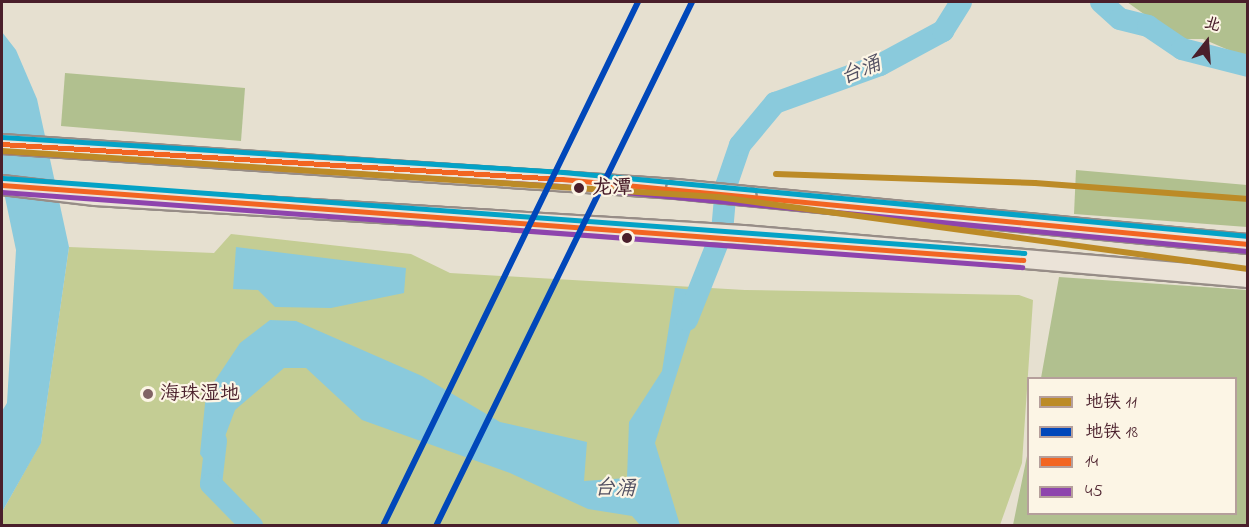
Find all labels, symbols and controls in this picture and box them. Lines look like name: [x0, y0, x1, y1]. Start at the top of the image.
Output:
text: 北: [1201, 11, 1223, 39]
north arrow: [1177, 12, 1237, 72]
water label: 台涌: [837, 52, 885, 90]
place label: 龙潭: [592, 176, 632, 200]
marker: 龙潭: [570, 179, 588, 197]
unlabelled marker: [621, 232, 633, 244]
legend: [1027, 377, 1237, 515]
place label: 海珠湿地: [160, 382, 240, 406]
marker: 海珠湿地: [141, 387, 155, 401]
text: 地铁 11: [1085, 390, 1137, 416]
text: 地铁 18: [1085, 420, 1138, 446]
text: 14: [1085, 449, 1098, 475]
water label: 台涌: [594, 476, 636, 502]
text: 45: [1085, 479, 1103, 505]

